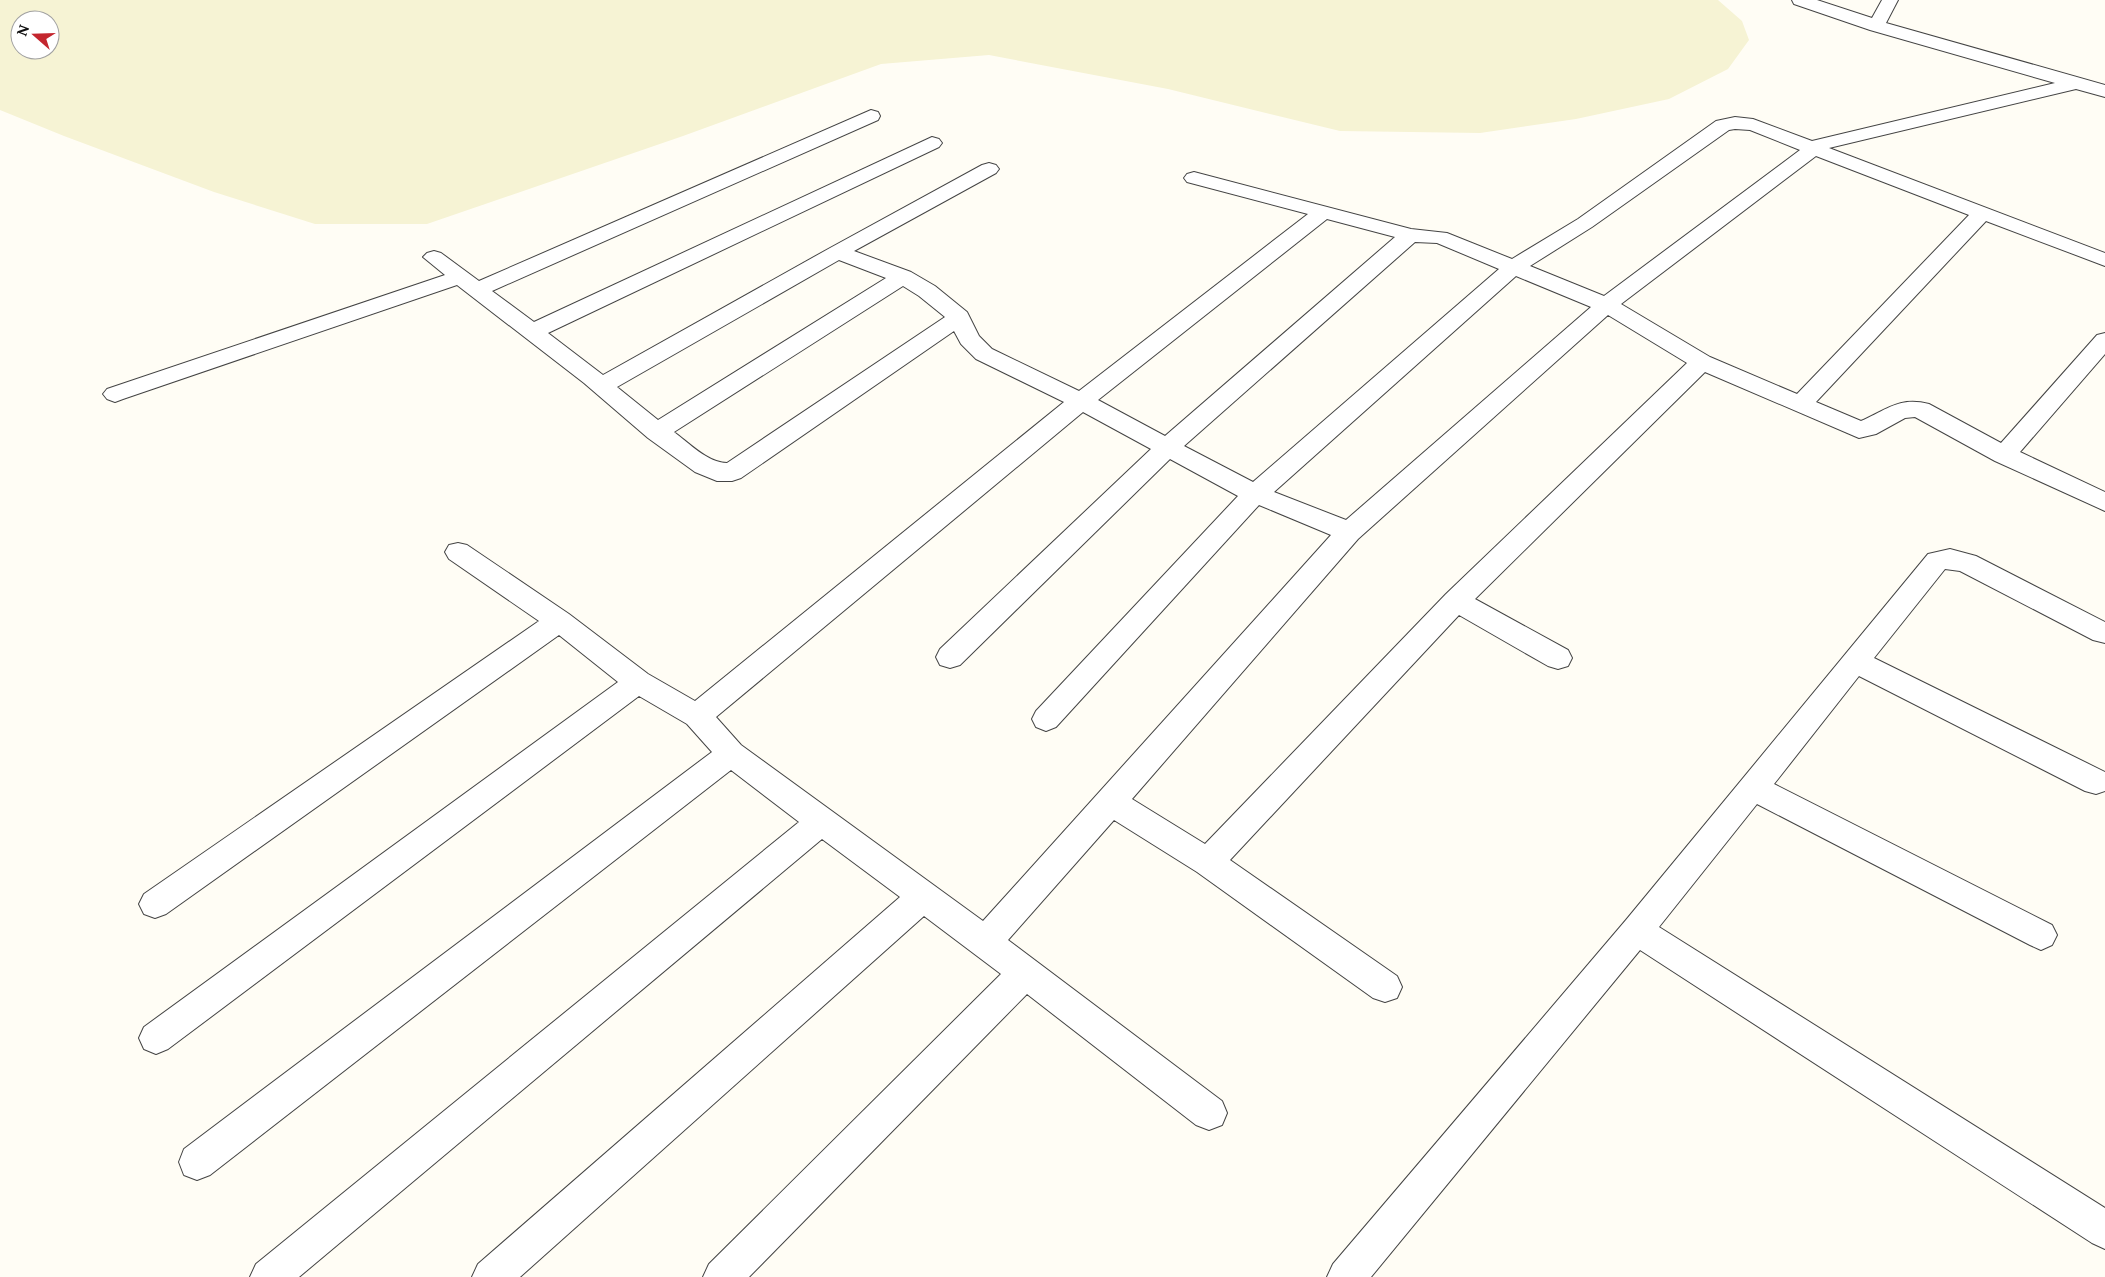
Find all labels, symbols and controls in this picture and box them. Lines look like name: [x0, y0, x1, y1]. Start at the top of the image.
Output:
north arrow: [10, 10, 60, 60]
text: N: [12, 22, 33, 39]

